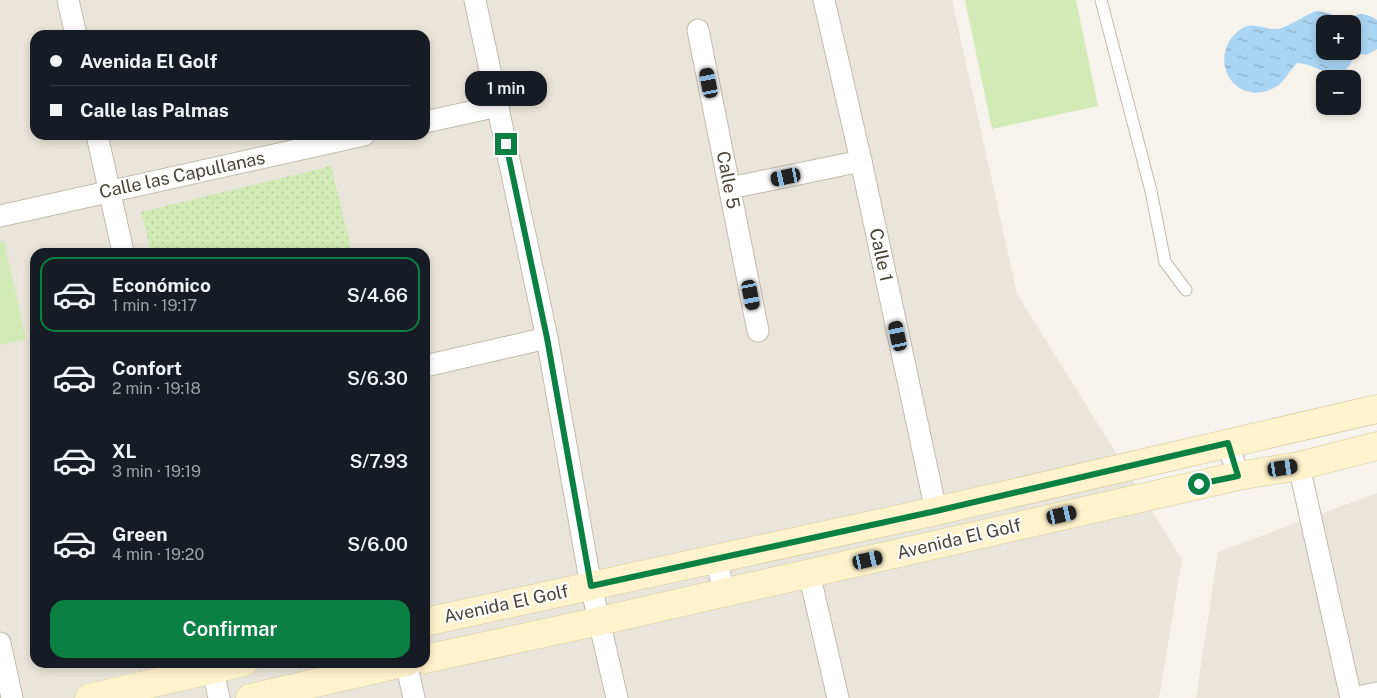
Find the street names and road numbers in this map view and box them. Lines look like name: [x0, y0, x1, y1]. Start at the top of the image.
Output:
street label: Calle las Capullanas: [97, 147, 267, 202]
street label: Calle 5: [713, 149, 744, 211]
street label: Calle 1: [866, 226, 897, 284]
street label: Avenida El Golf: [895, 514, 1023, 563]
street label: Avenida El Golf: [442, 580, 570, 627]

